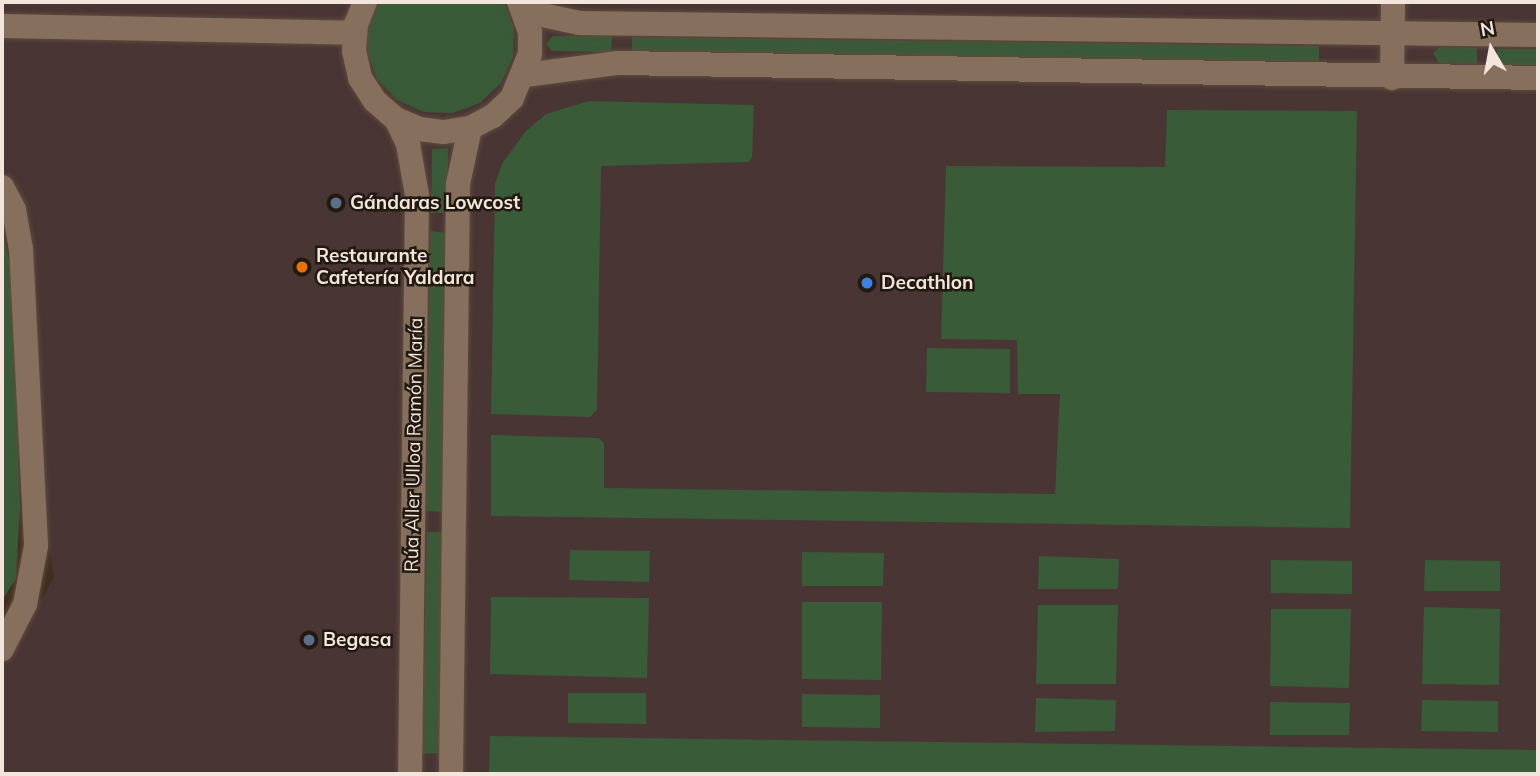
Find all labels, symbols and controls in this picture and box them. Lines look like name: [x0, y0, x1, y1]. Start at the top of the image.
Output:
north arrow: [1456, 14, 1526, 84]
text: N: [1478, 15, 1497, 41]
place label: Gándaras Lowcost: [350, 192, 520, 214]
marker: Gándaras Lowcost: [328, 195, 344, 211]
place label: Restaurante Cafetería Yaldara: [316, 245, 474, 289]
marker: Restaurante Cafetería Yaldara: [294, 259, 310, 275]
place label: Decathlon: [881, 272, 974, 294]
marker: Decathlon: [859, 275, 875, 291]
street label: Rúa Aller Ulloa Ramón María: [400, 318, 428, 572]
place label: Begasa: [323, 629, 391, 651]
marker: Begasa: [301, 632, 317, 648]

